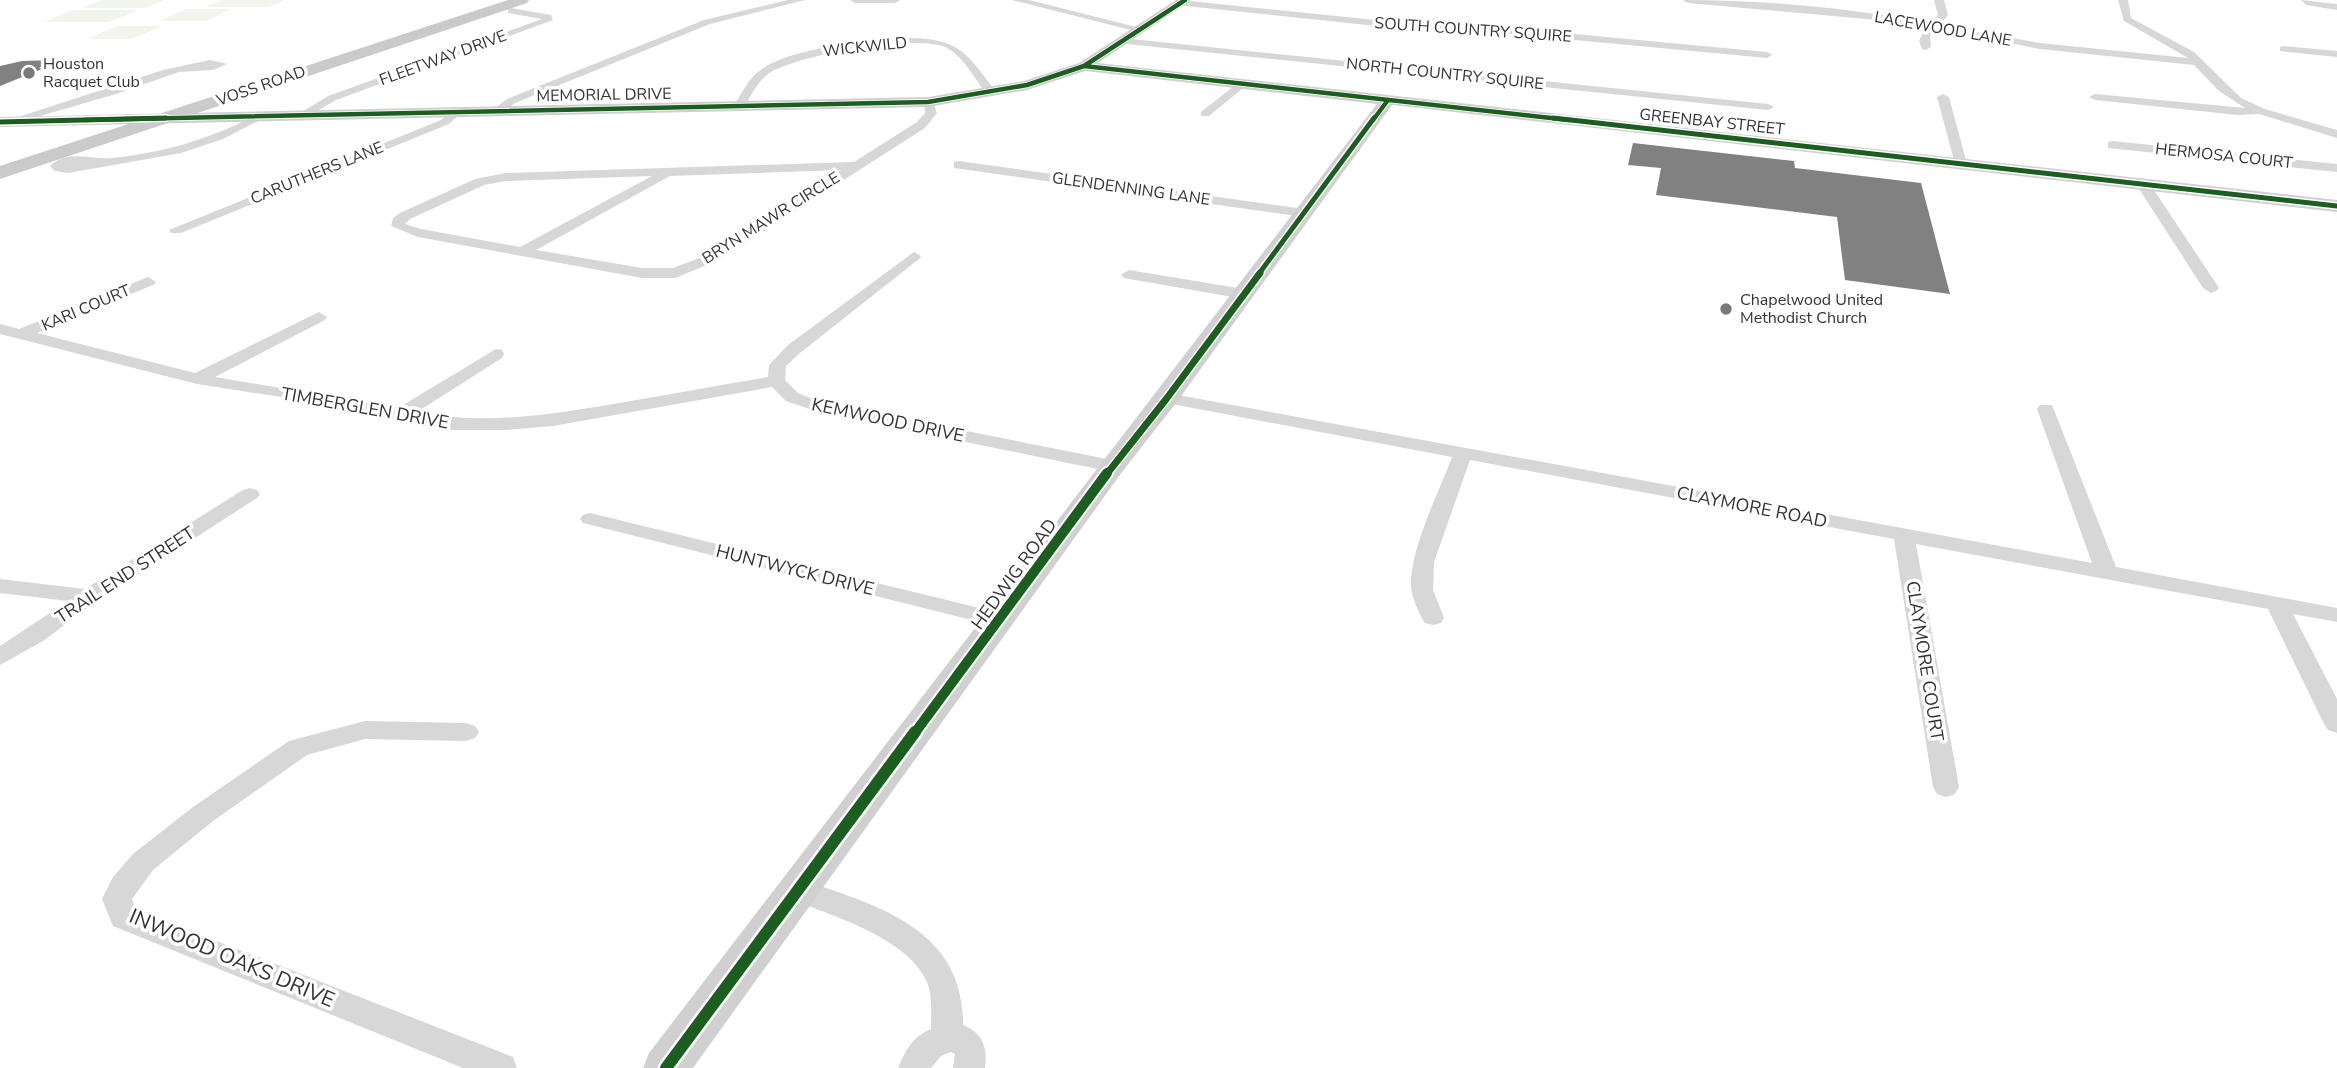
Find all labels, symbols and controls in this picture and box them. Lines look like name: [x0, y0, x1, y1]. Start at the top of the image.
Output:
street label: LACEWOOD LANE: [1873, 6, 2013, 52]
street label: SOUTH COUNTRY SQUIRE: [1374, 12, 1572, 48]
street label: FLEETWAY DRIVE: [376, 25, 510, 91]
street label: WICKWILD: [822, 32, 908, 62]
place label: Houston Racquet Club: [43, 53, 140, 93]
street label: NORTH COUNTRY SQUIRE: [1345, 53, 1545, 95]
street label: VOSS ROAD: [212, 60, 309, 112]
marker: Houston Racquet Club: [21, 65, 37, 81]
street label: MEMORIAL DRIVE: [536, 83, 672, 107]
street label: GREENBAY STREET: [1638, 103, 1786, 141]
street label: CARUTHERS LANE: [247, 136, 387, 210]
street label: HERMOSA COURT: [2154, 138, 2294, 174]
street label: BRYN MAWR CIRCLE: [698, 167, 844, 269]
street label: GLENDENNING LANE: [1051, 167, 1211, 211]
street label: KARI COURT: [38, 279, 134, 337]
place label: Chapelwood United Methodist Church: [1740, 289, 1883, 329]
marker: Chapelwood United Methodist Church: [1718, 301, 1734, 317]
street label: TIMBERGLEN DRIVE: [279, 381, 451, 435]
street label: KEMWOOD DRIVE: [810, 392, 966, 448]
street label: CLAYMORE ROAD: [1675, 481, 1829, 533]
street label: HEDWIG ROAD: [966, 514, 1062, 634]
street label: TRAIL END STREET: [51, 521, 200, 629]
street label: HUNTWYCK DRIVE: [714, 539, 876, 601]
street label: CLAYMORE COURT: [1900, 579, 1950, 743]
street label: INWOOD OAKS DRIVE: [125, 902, 339, 1014]

